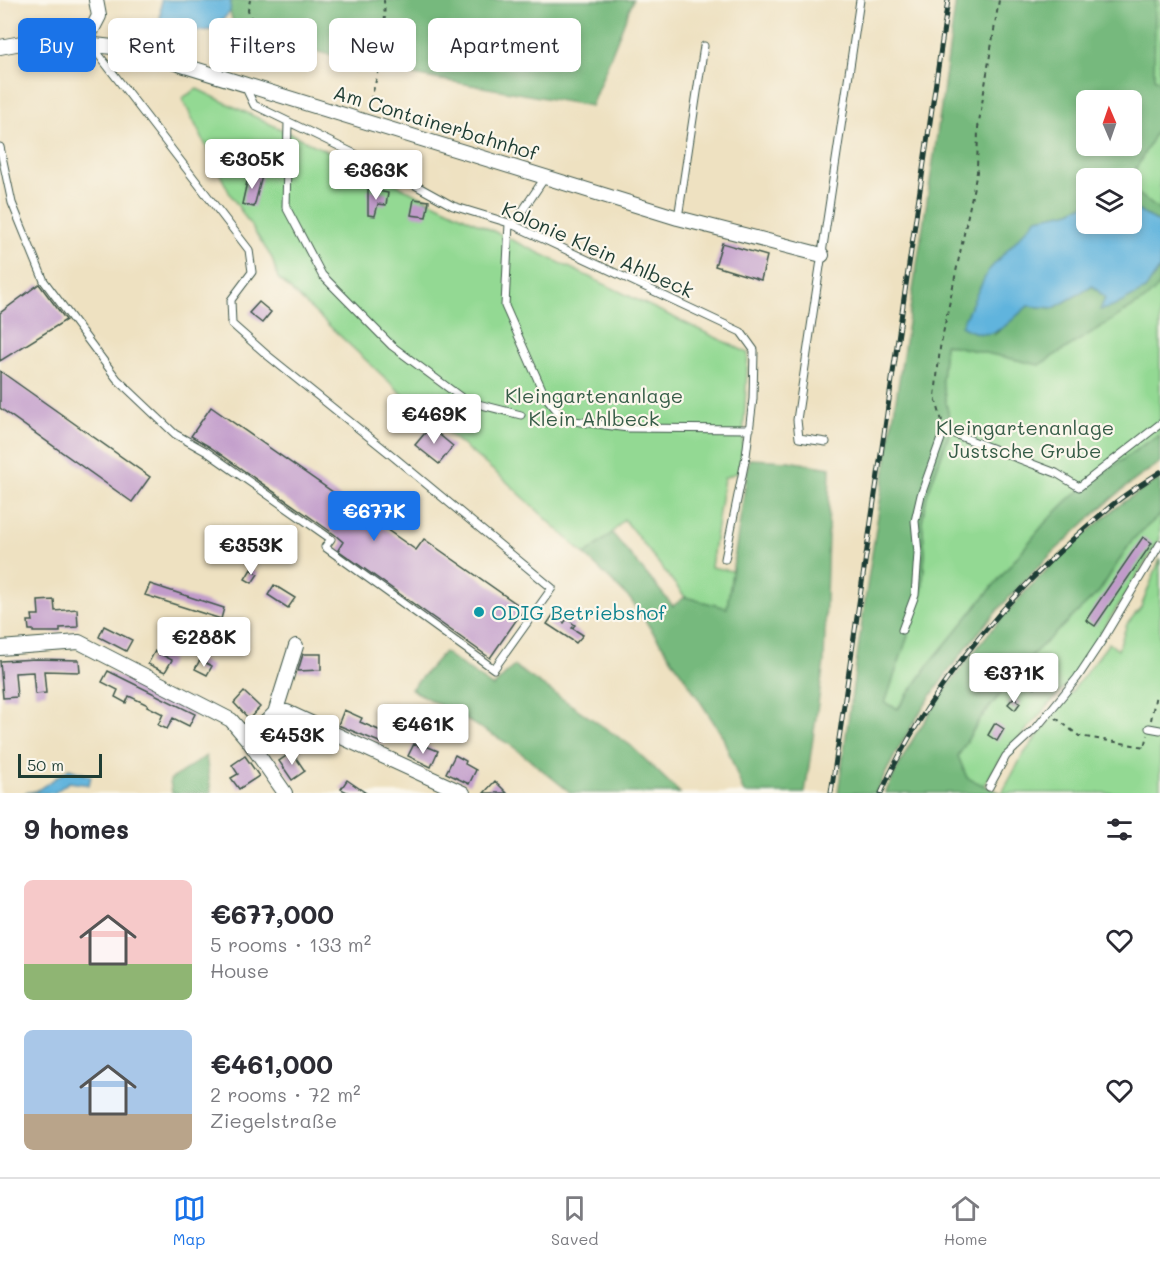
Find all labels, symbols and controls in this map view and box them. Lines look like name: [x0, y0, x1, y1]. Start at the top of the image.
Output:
chip: Buy: [18, 18, 96, 72]
chip: Rent: [108, 18, 197, 72]
chip: Filters: [209, 18, 317, 72]
chip: New: [329, 18, 416, 72]
chip: Apartment: [428, 18, 581, 72]
street label: Am Containerbahnhof: [330, 78, 543, 166]
north arrow: [1076, 90, 1142, 156]
map controls: [1076, 90, 1142, 234]
pin: €305K: [210, 139, 294, 190]
text: €305K: [219, 145, 285, 171]
pin: €363K: [334, 150, 418, 201]
text: €363K: [343, 156, 409, 182]
button: layers: [1076, 168, 1142, 234]
street label: Kolonie Klein Ahlbeck: [498, 195, 698, 303]
park label: Kleingartenanlage Klein Ahlbeck: [505, 382, 683, 431]
pin: €469K: [392, 394, 476, 445]
text: €469K: [401, 400, 467, 426]
park label: Kleingartenanlage Justsche Grube: [936, 414, 1114, 463]
pin: €677K: [332, 491, 416, 542]
text: €677K: [342, 497, 406, 523]
pin: €353K: [209, 525, 293, 576]
text: €353K: [218, 531, 284, 557]
place label: ODIG Betriebshof: [491, 599, 667, 625]
marker: ODIG Betriebshof: [472, 605, 486, 619]
pin: €288K: [162, 617, 246, 668]
text: €288K: [171, 623, 237, 649]
pin: €371K: [972, 653, 1056, 704]
text: €371K: [983, 659, 1045, 685]
pin: €461K: [381, 704, 465, 755]
text: €461K: [391, 710, 455, 736]
pin: €453K: [250, 715, 334, 766]
text: €453K: [259, 721, 325, 747]
scale bar: [18, 751, 102, 778]
text: 50 m: [27, 754, 64, 775]
text: 9 homes: [24, 812, 129, 846]
icon: filters: [1103, 813, 1136, 846]
text: €677,000: [210, 897, 334, 931]
icon: home: [72, 904, 144, 976]
icon: heart: [1103, 924, 1136, 957]
text: 5 rooms · 133 m²: [210, 931, 371, 957]
text: House: [210, 957, 269, 983]
text: €461,000: [210, 1047, 333, 1081]
icon: home: [72, 1054, 144, 1126]
icon: heart: [1103, 1074, 1136, 1107]
text: 2 rooms · 72 m²: [210, 1081, 361, 1107]
text: Ziegelstraße: [210, 1107, 337, 1133]
tab: Map: [173, 1192, 206, 1249]
tab: Saved: [551, 1192, 598, 1249]
tab: Home: [944, 1192, 987, 1249]

